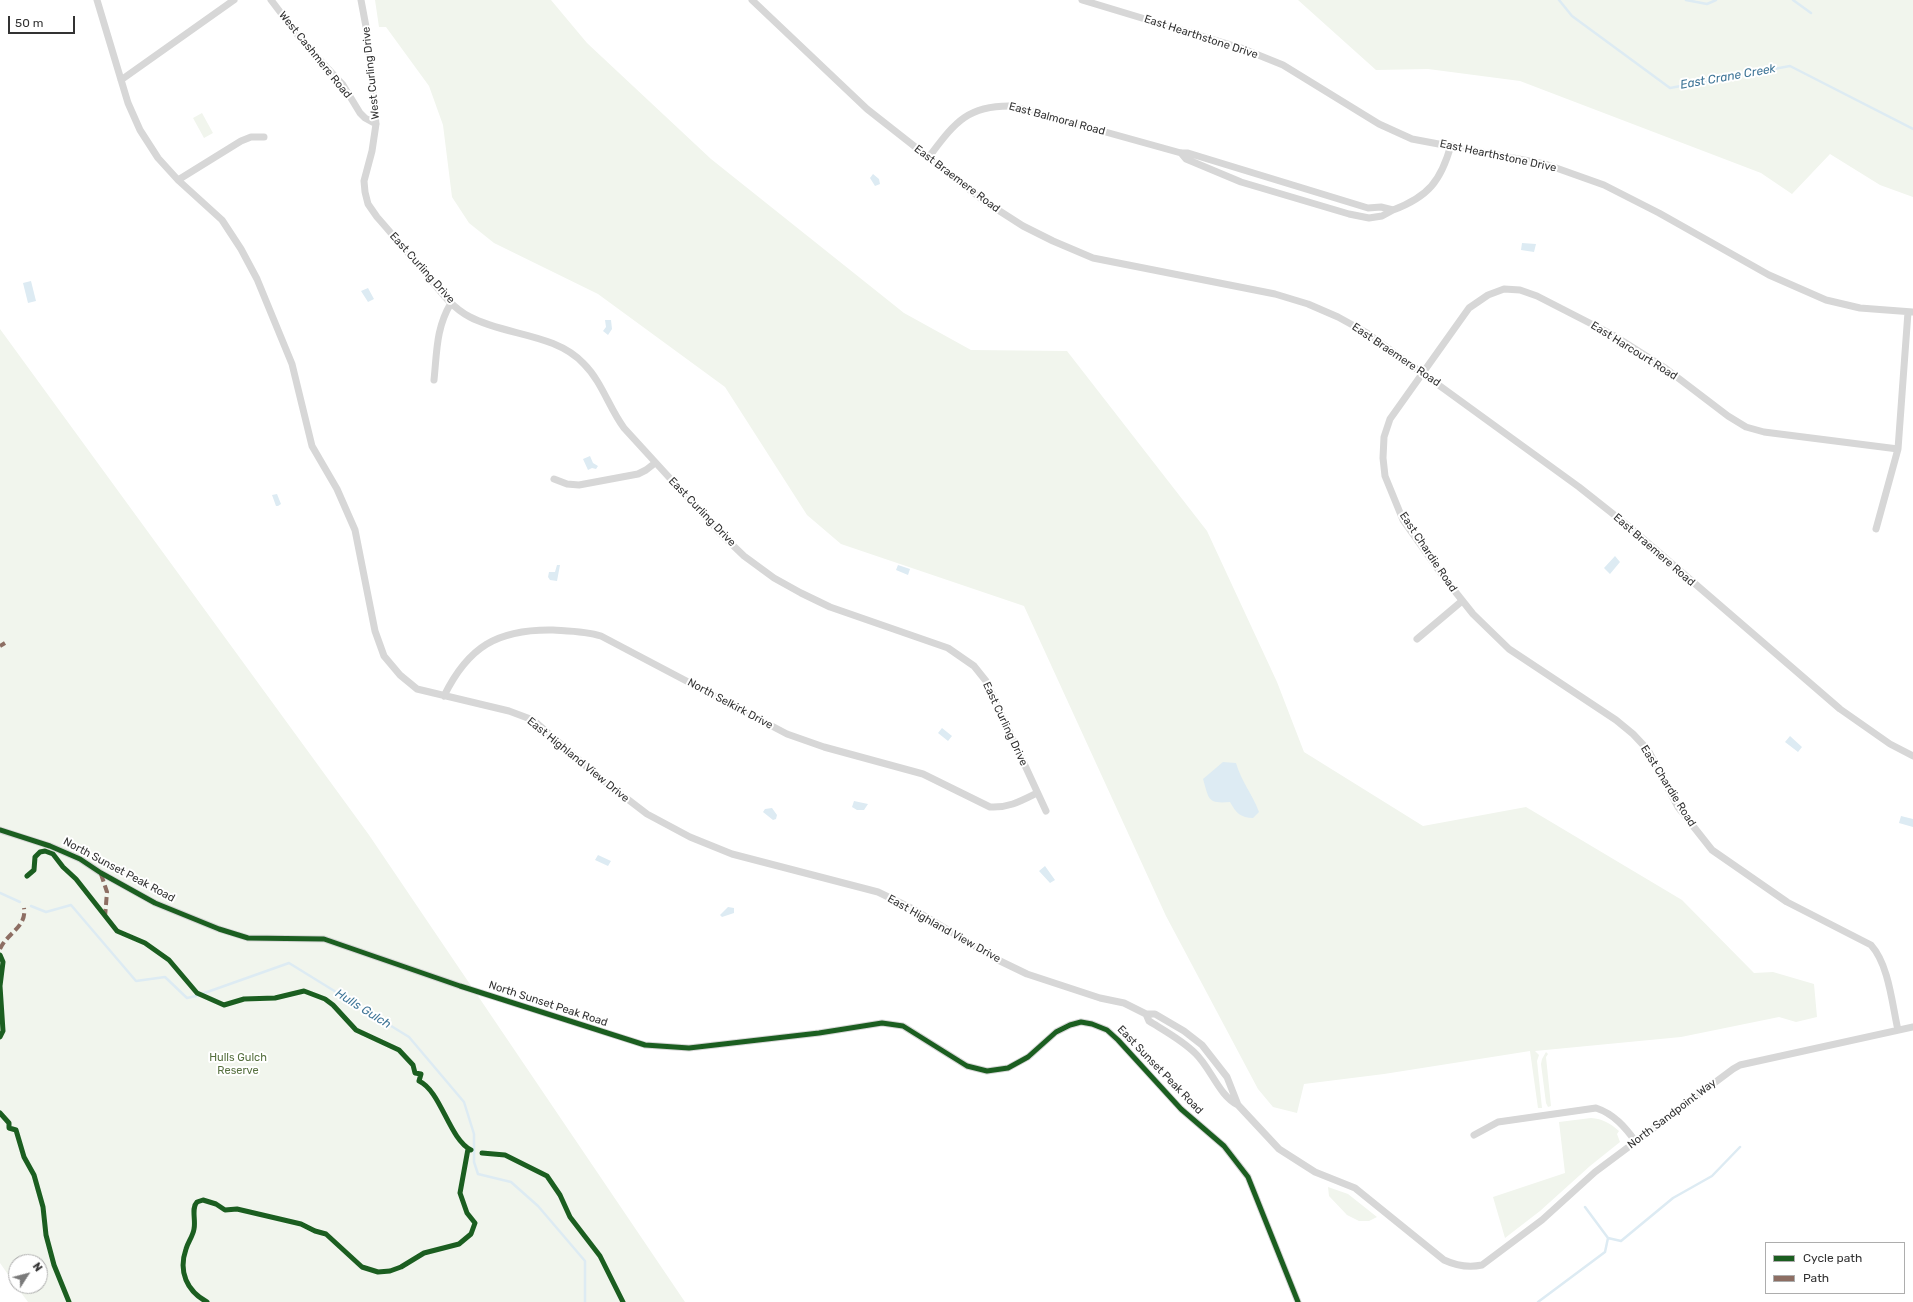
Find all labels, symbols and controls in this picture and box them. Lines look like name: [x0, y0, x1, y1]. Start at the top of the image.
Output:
scale bar: [10, 8, 77, 34]
street label: West Cashmere Road: [276, 9, 354, 101]
street label: East Hearthstone Drive: [1142, 12, 1260, 62]
text: 50 m: [15, 16, 43, 30]
street label: West Curling Drive: [360, 26, 382, 120]
water label: East Crane Creek: [1679, 62, 1777, 92]
street label: East Balmoral Road: [1007, 100, 1107, 138]
street label: East Hearthstone Drive: [1439, 137, 1557, 175]
street label: East Braemere Road: [912, 142, 1002, 216]
street label: East Curling Drive: [387, 230, 457, 306]
street label: East Harcourt Road: [1588, 319, 1680, 383]
street label: East Braemere Road: [1349, 320, 1443, 390]
street label: East Curling Drive: [666, 475, 738, 549]
street label: East Chardie Road: [1396, 509, 1460, 595]
street label: East Braemere Road: [1610, 511, 1698, 589]
street label: North Selkirk Drive: [685, 676, 775, 732]
street label: East Curling Drive: [980, 680, 1030, 768]
street label: East Highland View Drive: [524, 715, 632, 805]
street label: East Chardie Road: [1638, 743, 1698, 829]
street label: North Sunset Peak Road: [61, 835, 177, 905]
street label: East Highland View Drive: [885, 892, 1003, 966]
street label: North Sunset Peak Road: [487, 979, 609, 1029]
water label: Hulls Gulch: [332, 986, 394, 1032]
street label: East Sunset Peak Road: [1114, 1023, 1206, 1117]
park label: Hulls Gulch Reserve: [209, 1051, 267, 1077]
street label: North Sandpoint Way: [1625, 1076, 1719, 1152]
legend: [1765, 1242, 1905, 1294]
text: Cycle path: [1803, 1251, 1862, 1265]
north arrow: [8, 1254, 48, 1294]
text: N: [30, 1260, 45, 1274]
text: Path: [1803, 1271, 1829, 1285]

